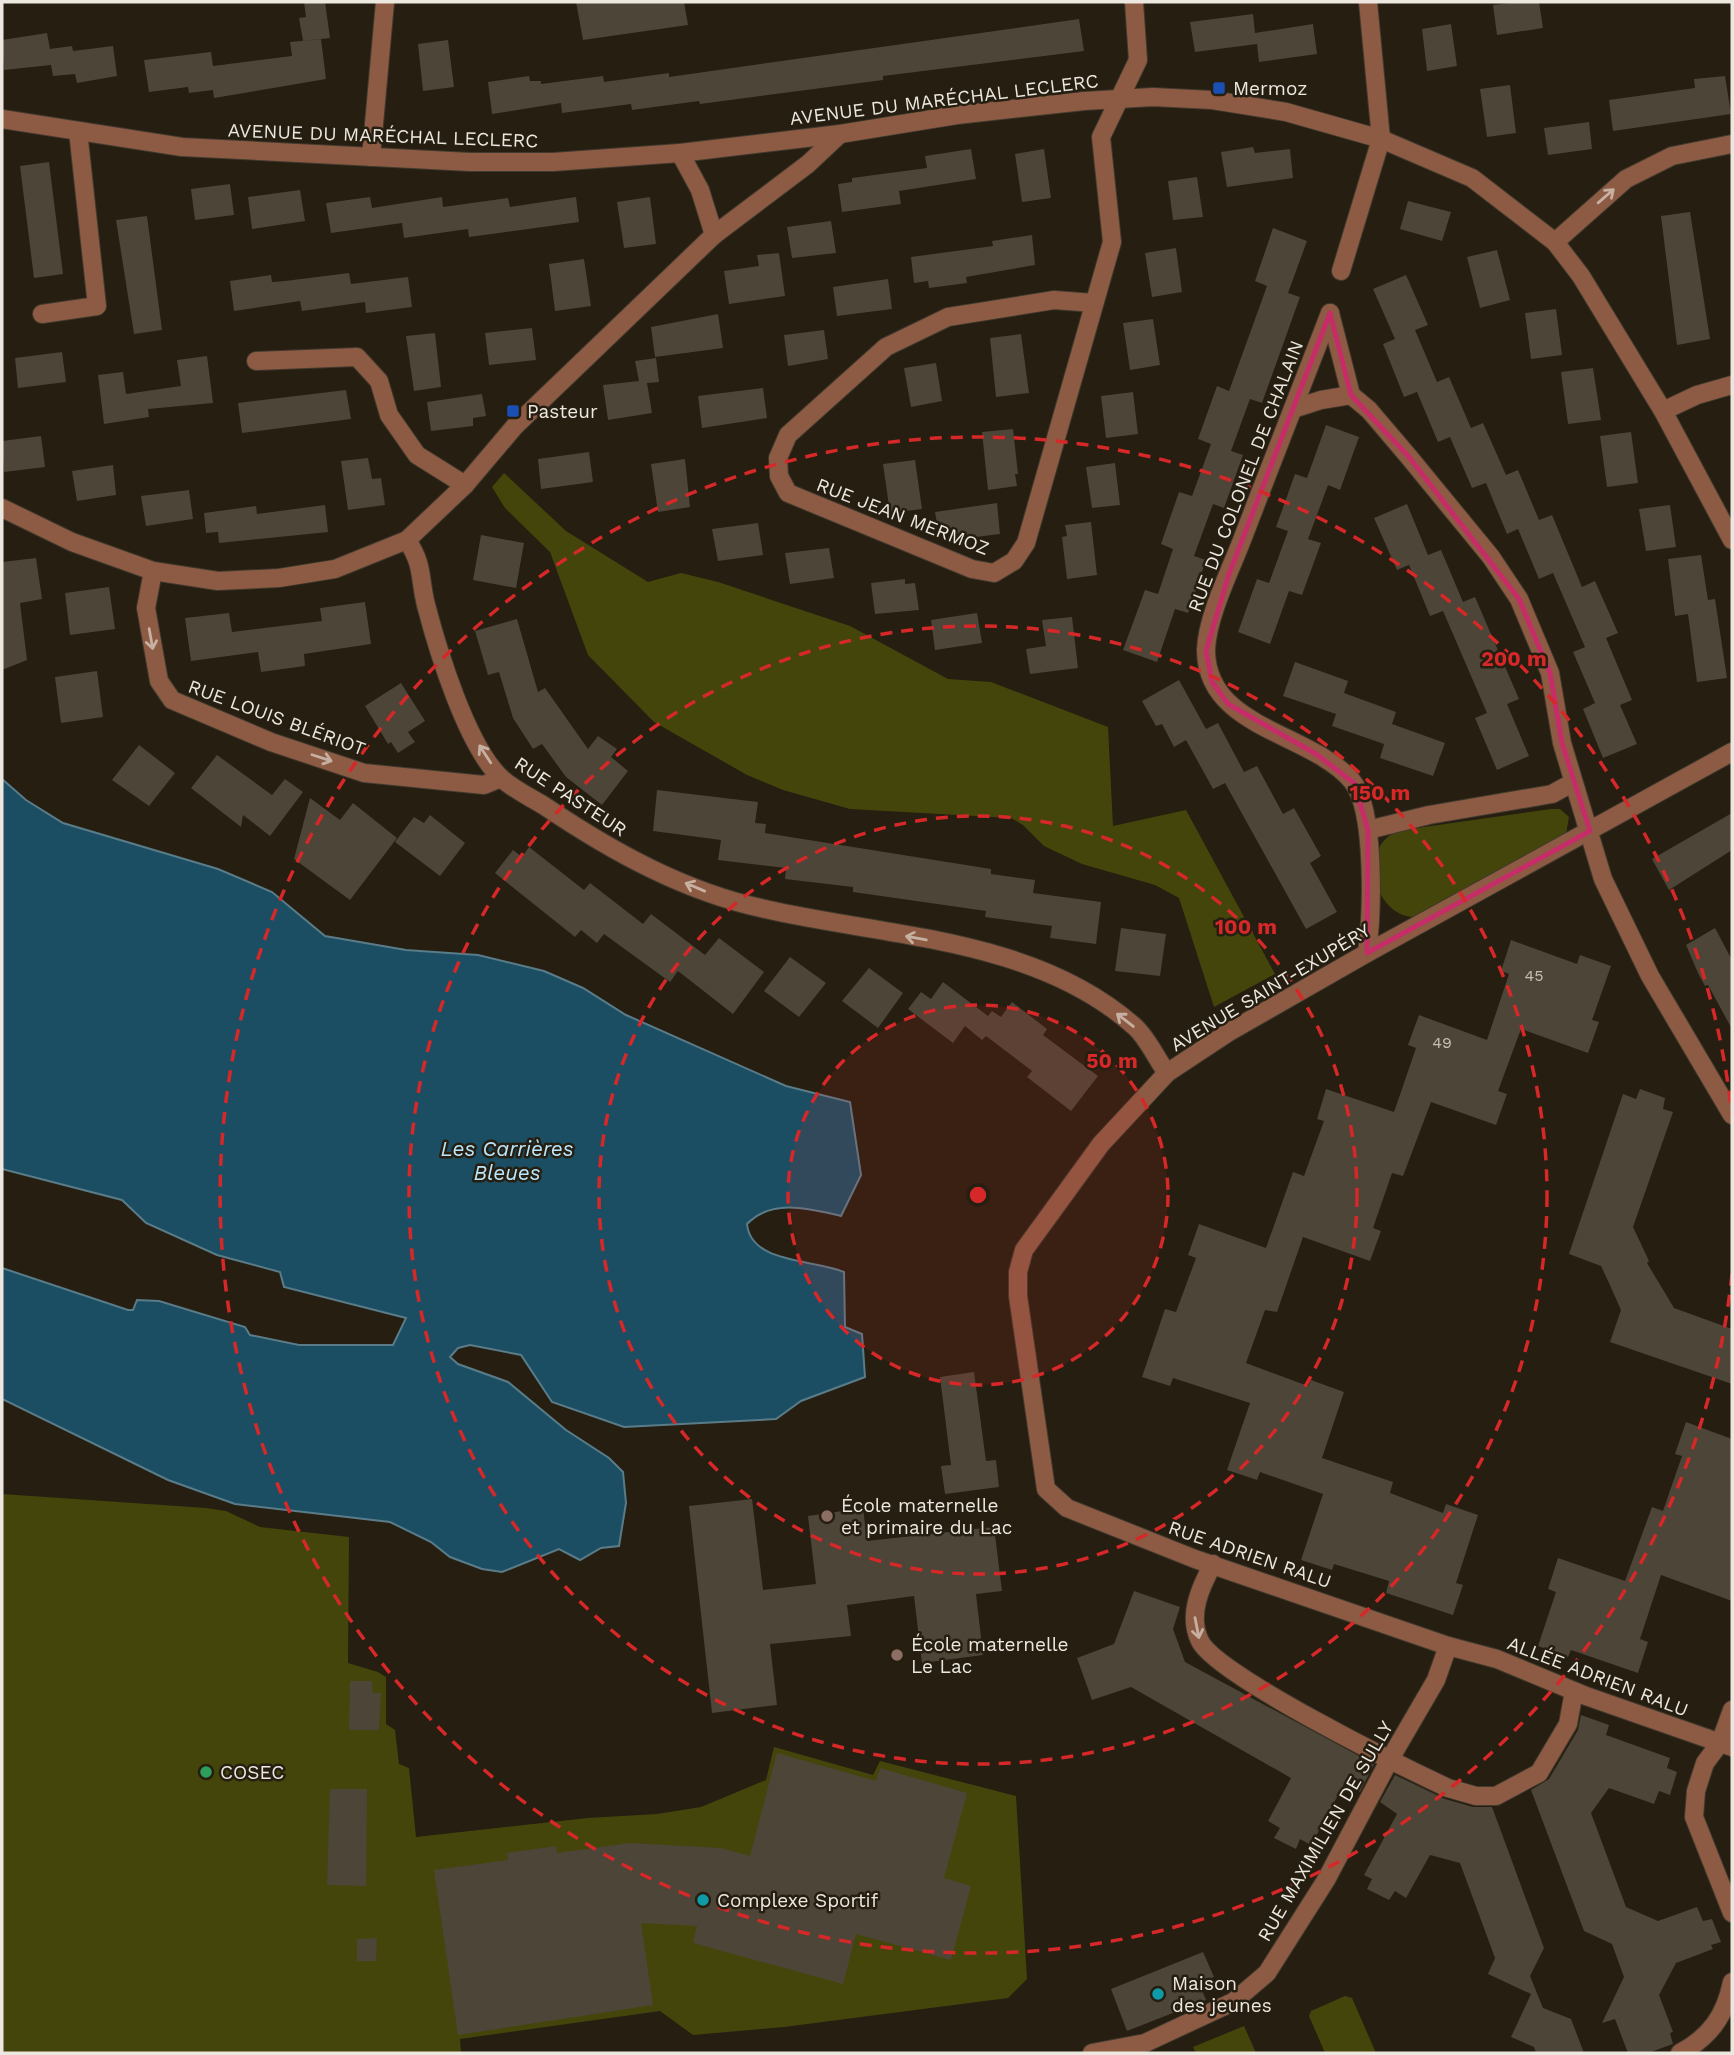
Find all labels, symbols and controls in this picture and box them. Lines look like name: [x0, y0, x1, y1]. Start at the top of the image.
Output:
street label: AVENUE DU MARÉCHAL LECLERC: [788, 69, 1100, 130]
place label: Mermoz: [1233, 77, 1307, 100]
marker: Mermoz: [1211, 80, 1227, 96]
street label: AVENUE DU MARÉCHAL LECLERC: [227, 119, 539, 152]
one-way arrow: [1596, 188, 1614, 204]
street label: RUE DU COLONEL DE CHALAIN: [1183, 337, 1308, 615]
place label: Pasteur: [527, 400, 598, 423]
marker: Pasteur: [505, 403, 521, 419]
street label: RUE JEAN MERMOZ: [813, 473, 992, 560]
one-way arrow: [145, 627, 158, 649]
text: 200 m: [1481, 646, 1547, 671]
street label: RUE LOUIS BLÉRIOT: [185, 675, 369, 760]
one-way arrow: [478, 745, 492, 765]
street label: RUE PASTEUR: [510, 752, 631, 841]
one-way arrow: [310, 753, 332, 766]
text: 150 m: [1350, 780, 1410, 805]
one-way arrow: [685, 880, 706, 893]
text: 100 m: [1215, 914, 1277, 939]
street label: AVENUE SAINT-EXUPÉRY: [1166, 918, 1374, 1056]
one-way arrow: [905, 931, 928, 944]
house number: 45: [1524, 966, 1544, 985]
one-way arrow: [1117, 1012, 1135, 1027]
house number: 49: [1432, 1033, 1452, 1052]
text: 50 m: [1086, 1048, 1138, 1073]
water label: Les Carrières Bleues: [441, 1136, 574, 1185]
centre of rings: [966, 1183, 990, 1207]
place label: École maternelle et primaire du Lac: [841, 1494, 1013, 1539]
marker: École maternelle et primaire du Lac: [819, 1508, 835, 1524]
street label: RUE ADRIEN RALU: [1165, 1516, 1334, 1593]
one-way arrow: [1191, 1616, 1204, 1639]
street label: ALLÉE ADRIEN RALU: [1504, 1631, 1692, 1722]
place label: École maternelle Le Lac: [911, 1633, 1069, 1678]
marker: École maternelle Le Lac: [889, 1647, 905, 1663]
street label: RUE MAXIMILIEN DE SULLY: [1253, 1717, 1398, 1946]
place label: COSEC: [220, 1761, 284, 1784]
marker: COSEC: [198, 1764, 214, 1780]
place label: Complexe Sportif: [717, 1889, 879, 1912]
marker: Complexe Sportif: [695, 1892, 711, 1908]
place label: Maison des jeunes: [1172, 1972, 1272, 2017]
marker: Maison des jeunes: [1150, 1986, 1166, 2002]

